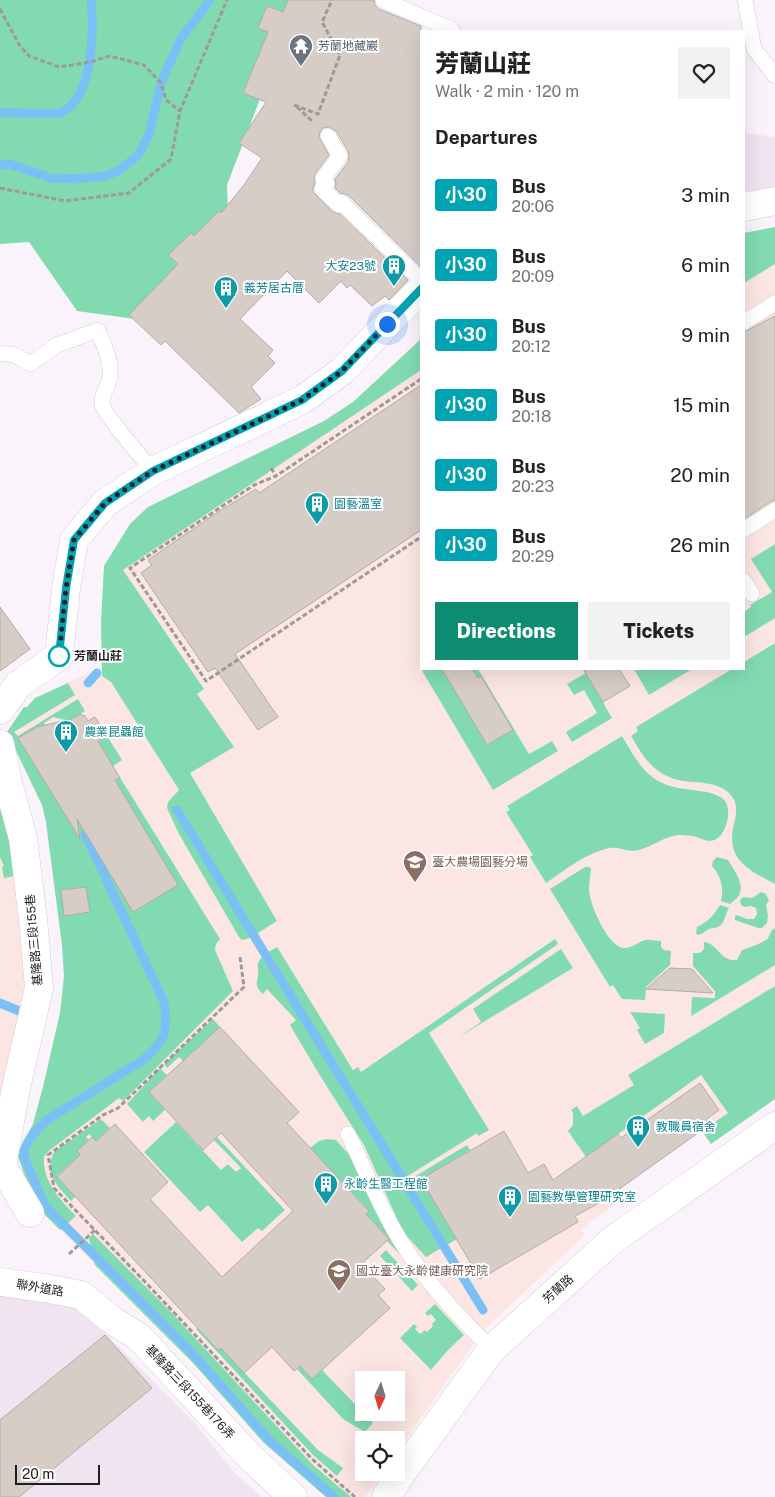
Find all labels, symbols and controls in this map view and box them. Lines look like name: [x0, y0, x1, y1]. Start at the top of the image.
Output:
temple icon: 芳蘭地藏巖: [288, 33, 314, 67]
place label: 芳蘭地藏巖: [318, 39, 378, 53]
button: heart: [678, 47, 730, 99]
text: 芳蘭山莊: [435, 49, 531, 77]
text: Walk · 2 min · 120 m: [435, 82, 579, 101]
text: Departures: [435, 126, 538, 148]
text: Bus: [512, 175, 546, 197]
text: 小30: [445, 184, 487, 205]
text: 3 min: [681, 184, 730, 206]
text: 20:06: [512, 197, 554, 216]
text: Bus: [512, 245, 546, 267]
building icon: 大安23號: [381, 253, 407, 287]
text: 小30: [445, 254, 487, 275]
text: 6 min: [681, 254, 730, 276]
place label: 大安23號: [325, 259, 376, 273]
text: 20:09: [512, 267, 554, 286]
building icon: 義芳居古厝: [213, 275, 239, 309]
place label: 義芳居古厝: [244, 281, 304, 295]
your location: [375, 312, 400, 337]
text: Bus: [512, 315, 546, 337]
text: 小30: [445, 324, 487, 345]
text: 9 min: [681, 324, 730, 346]
text: 20:12: [512, 337, 551, 356]
text: Bus: [512, 385, 546, 407]
text: 小30: [445, 394, 487, 415]
text: 15 min: [673, 394, 730, 416]
text: 20:18: [512, 407, 551, 426]
text: Bus: [512, 455, 546, 477]
text: 小30: [445, 464, 487, 485]
text: 20 min: [670, 464, 730, 486]
text: 20:23: [512, 477, 554, 496]
building icon: 園藝溫室: [304, 491, 330, 525]
place label: 園藝溫室: [334, 497, 382, 511]
text: Bus: [512, 525, 546, 547]
text: 小30: [445, 534, 487, 555]
text: 26 min: [670, 534, 730, 556]
text: 20:29: [512, 547, 554, 566]
button: Directions: [435, 602, 578, 660]
button: Tickets: [588, 602, 730, 660]
marker: 芳蘭山莊: [48, 645, 70, 667]
place label: 芳蘭山莊: [74, 649, 122, 663]
building icon: 農業昆蟲館: [53, 719, 79, 753]
place label: 農業昆蟲館: [84, 725, 144, 739]
school or university icon: 臺大農場園藝分場: [402, 849, 428, 883]
place label: 臺大農場園藝分場: [432, 855, 528, 869]
street label: 基隆路三段155巷: [23, 893, 45, 987]
building icon: 教職員宿舍: [625, 1114, 651, 1148]
place label: 教職員宿舍: [656, 1120, 716, 1134]
building icon: 永齡生醫工程館: [313, 1171, 339, 1205]
place label: 永齡生醫工程館: [344, 1177, 428, 1191]
building icon: 園藝教學管理研究室: [497, 1184, 523, 1218]
place label: 園藝教學管理研究室: [528, 1190, 636, 1204]
school or university icon: 國立臺大永齡健康研究院: [326, 1258, 352, 1292]
place label: 國立臺大永齡健康研究院: [356, 1264, 488, 1278]
street label: 芳蘭路: [540, 1272, 576, 1306]
street label: 聯外道路: [15, 1277, 65, 1299]
street label: 基隆路三段155巷176弄: [143, 1342, 237, 1442]
north arrow: [355, 1371, 405, 1421]
map controls: [355, 1371, 405, 1481]
button: locate: [355, 1431, 405, 1481]
scale bar: [15, 1462, 100, 1485]
text: 20 m: [22, 1466, 54, 1482]

